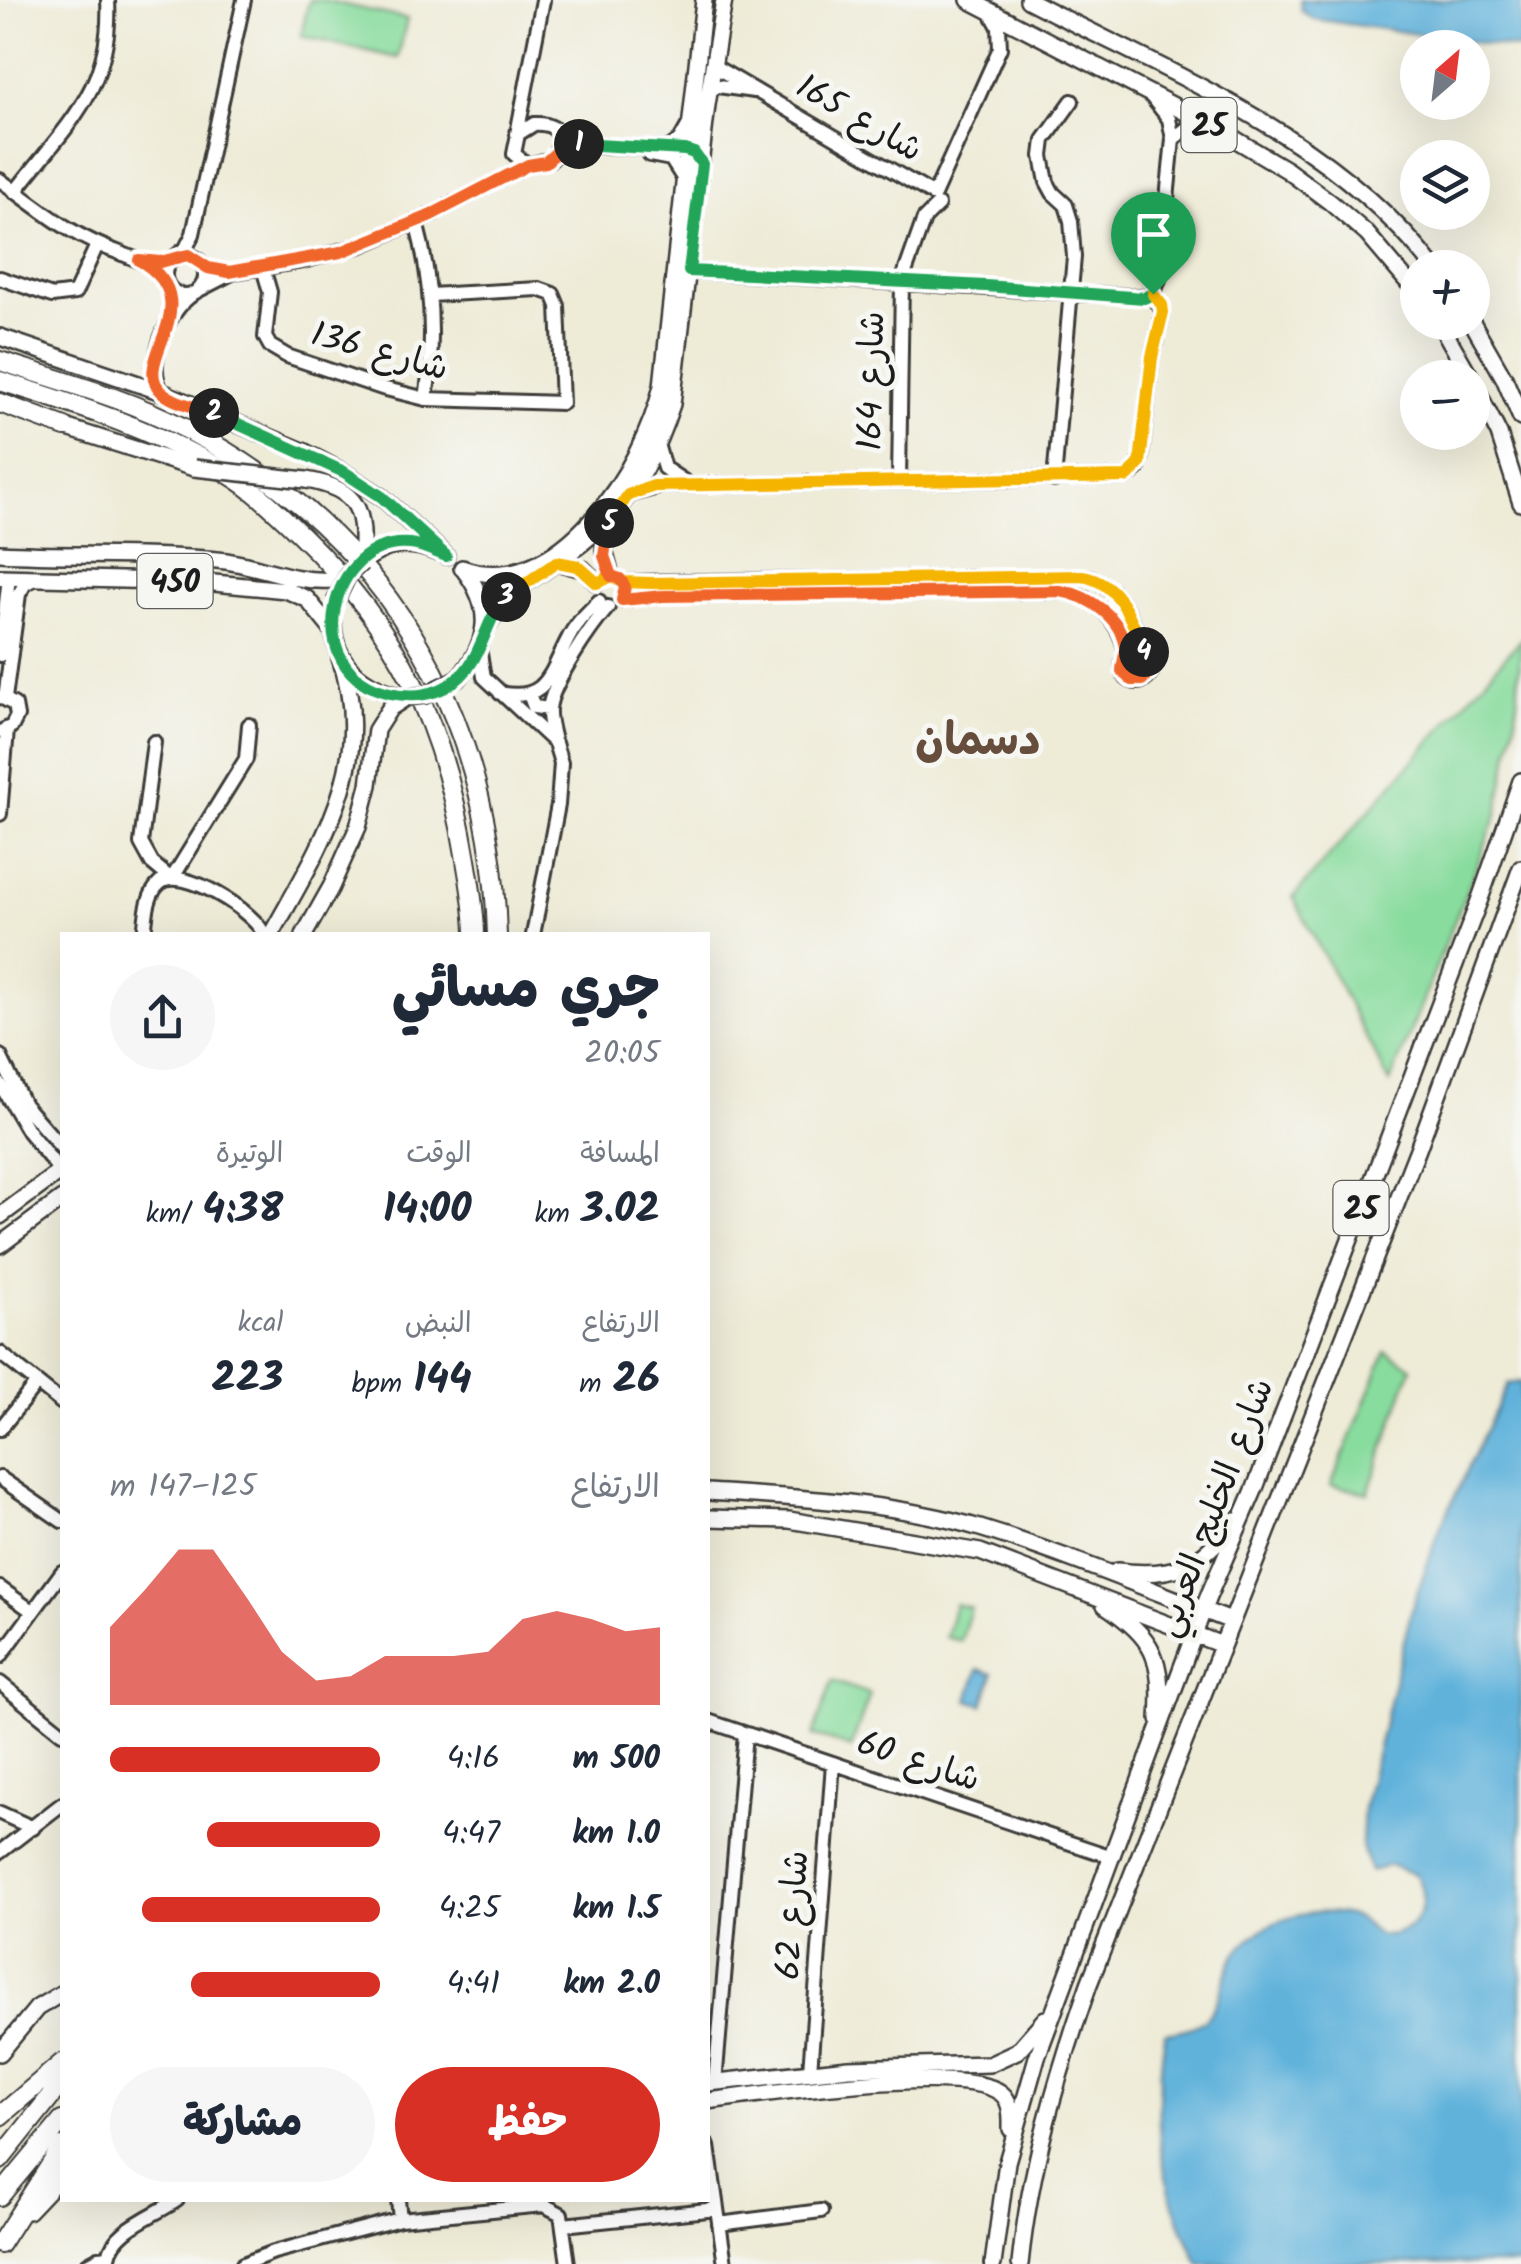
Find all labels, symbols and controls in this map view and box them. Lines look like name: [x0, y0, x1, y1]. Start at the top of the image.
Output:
north arrow: [1400, 30, 1490, 120]
map controls: [1400, 30, 1490, 450]
street label: شارع 165: [784, 61, 933, 179]
road number: 25: [1182, 98, 1236, 152]
pin: 1: [554, 119, 604, 169]
text: 1: [575, 121, 583, 166]
button: layers: [1400, 140, 1490, 230]
pin: [1111, 192, 1196, 295]
icon: arrive: [1126, 207, 1181, 262]
button: +: [1400, 250, 1490, 340]
street label: شارع 136: [304, 308, 454, 398]
street label: شارع 164: [844, 311, 902, 451]
button: −: [1400, 360, 1490, 450]
pin: 2: [189, 388, 239, 438]
text: 2: [206, 390, 222, 435]
pin: 5: [584, 498, 634, 548]
text: 5: [602, 500, 616, 545]
road number: 450: [138, 554, 212, 608]
pin: 3: [481, 572, 531, 622]
text: 3: [498, 574, 514, 619]
pin: 4: [1119, 627, 1169, 677]
text: 4: [1136, 629, 1152, 674]
district label: دسمان: [915, 706, 1041, 778]
text: جري مسائي: [392, 948, 660, 1035]
button: share: [110, 965, 215, 1070]
text: 20:05: [584, 1029, 660, 1080]
text: الوتيرة: [216, 1132, 283, 1177]
text: الوقت: [406, 1132, 472, 1177]
text: المسافة: [580, 1132, 660, 1177]
text: 4:38: [202, 1177, 283, 1244]
text: 14:00: [383, 1177, 472, 1244]
text: 3.02: [581, 1177, 660, 1244]
road number: 25: [1334, 1181, 1388, 1235]
text: /km: [146, 1192, 202, 1237]
text: km: [534, 1192, 581, 1237]
text: kcal: [238, 1301, 283, 1346]
text: النبض: [405, 1302, 472, 1347]
text: الارتفاع: [581, 1302, 660, 1347]
text: 223: [211, 1346, 283, 1413]
text: 144: [413, 1347, 472, 1414]
text: 26: [613, 1347, 660, 1414]
text: bpm: [352, 1362, 413, 1407]
text: m: [579, 1362, 613, 1407]
street label: شارع الخليج العربي: [1141, 1370, 1291, 1646]
text: 125–147 m: [110, 1462, 256, 1513]
text: الارتفاع: [570, 1463, 660, 1514]
street label: شارع 60: [849, 1717, 987, 1809]
text: 4:16: [447, 1734, 500, 1785]
text: 500 m: [572, 1734, 660, 1785]
text: 4:47: [442, 1809, 500, 1860]
text: 1.0 km: [572, 1809, 660, 1860]
street label: شارع 62: [762, 1849, 826, 1982]
text: 4:25: [439, 1884, 500, 1935]
text: 1.5 km: [572, 1884, 660, 1935]
text: 4:41: [447, 1959, 500, 2010]
text: 2.0 km: [563, 1959, 660, 2010]
button: مشاركة: [110, 2067, 375, 2182]
button: حفظ: [395, 2067, 660, 2182]

